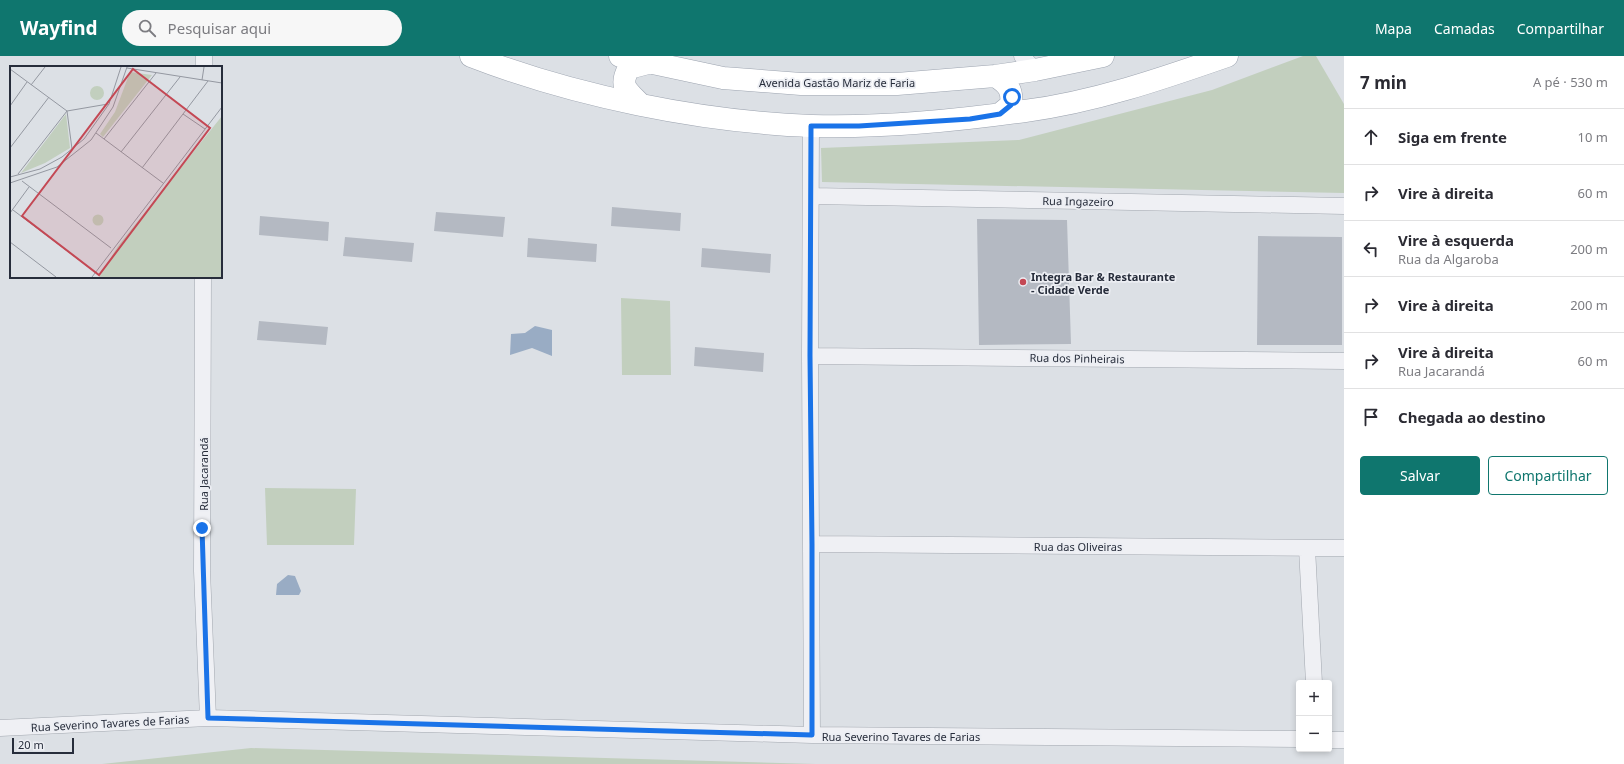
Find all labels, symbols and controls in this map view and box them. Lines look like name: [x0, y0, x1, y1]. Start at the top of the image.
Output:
search box: [122, 10, 402, 46]
text: Wayfind: [20, 15, 98, 41]
icon: search: [136, 17, 158, 39]
text: Pesquisar aqui: [168, 18, 271, 38]
text: Mapa: [1375, 19, 1412, 38]
text: Camadas: [1434, 19, 1495, 38]
text: Compartilhar: [1517, 19, 1604, 38]
inset map: [10, 66, 222, 278]
text: 7 min: [1360, 71, 1407, 94]
text: A pé · 530 m: [1533, 73, 1608, 91]
street label: Avenida Gastão Mariz de Faria: [759, 75, 915, 90]
route start: [1003, 88, 1021, 106]
icon: ahead: [1360, 126, 1382, 148]
text: Siga em frente: [1398, 127, 1507, 147]
text: 10 m: [1578, 128, 1608, 146]
icon: right: [1360, 182, 1382, 204]
text: Vire à direita: [1398, 183, 1494, 203]
text: 60 m: [1578, 184, 1608, 202]
street label: Rua Ingazeiro: [1042, 193, 1114, 209]
text: Vire à esquerda: [1398, 230, 1514, 250]
icon: left: [1360, 238, 1382, 260]
text: 200 m: [1570, 240, 1608, 258]
text: Rua da Algaroba: [1398, 250, 1499, 268]
place label: Integra Bar & Restaurante - Cidade Verde: [1031, 269, 1176, 297]
marker: Integra Bar & Restaurante - Cidade Verde: [1018, 277, 1028, 287]
icon: right: [1360, 294, 1382, 316]
text: Vire à direita: [1398, 295, 1494, 315]
text: 200 m: [1570, 296, 1608, 314]
text: Vire à direita: [1398, 342, 1494, 362]
street label: Rua dos Pinheirais: [1029, 350, 1125, 366]
icon: right: [1360, 350, 1382, 372]
text: 60 m: [1578, 352, 1608, 370]
text: Rua Jacarandá: [1398, 362, 1485, 380]
icon: arrive: [1360, 406, 1382, 428]
text: Chegada ao destino: [1398, 407, 1546, 427]
street label: Rua Jacarandá: [196, 437, 211, 511]
button: Salvar: [1360, 456, 1480, 495]
button: Compartilhar: [1488, 456, 1608, 495]
route end: [193, 519, 211, 537]
street label: Rua das Oliveiras: [1034, 539, 1122, 554]
map controls: [1296, 680, 1332, 752]
button: +: [1296, 680, 1332, 716]
street label: Rua Severino Tavares de Farias: [30, 711, 190, 735]
button: −: [1296, 716, 1332, 752]
street label: Rua Severino Tavares de Farias: [822, 729, 980, 744]
scale bar: [12, 736, 74, 755]
text: 20 m: [18, 737, 44, 752]

